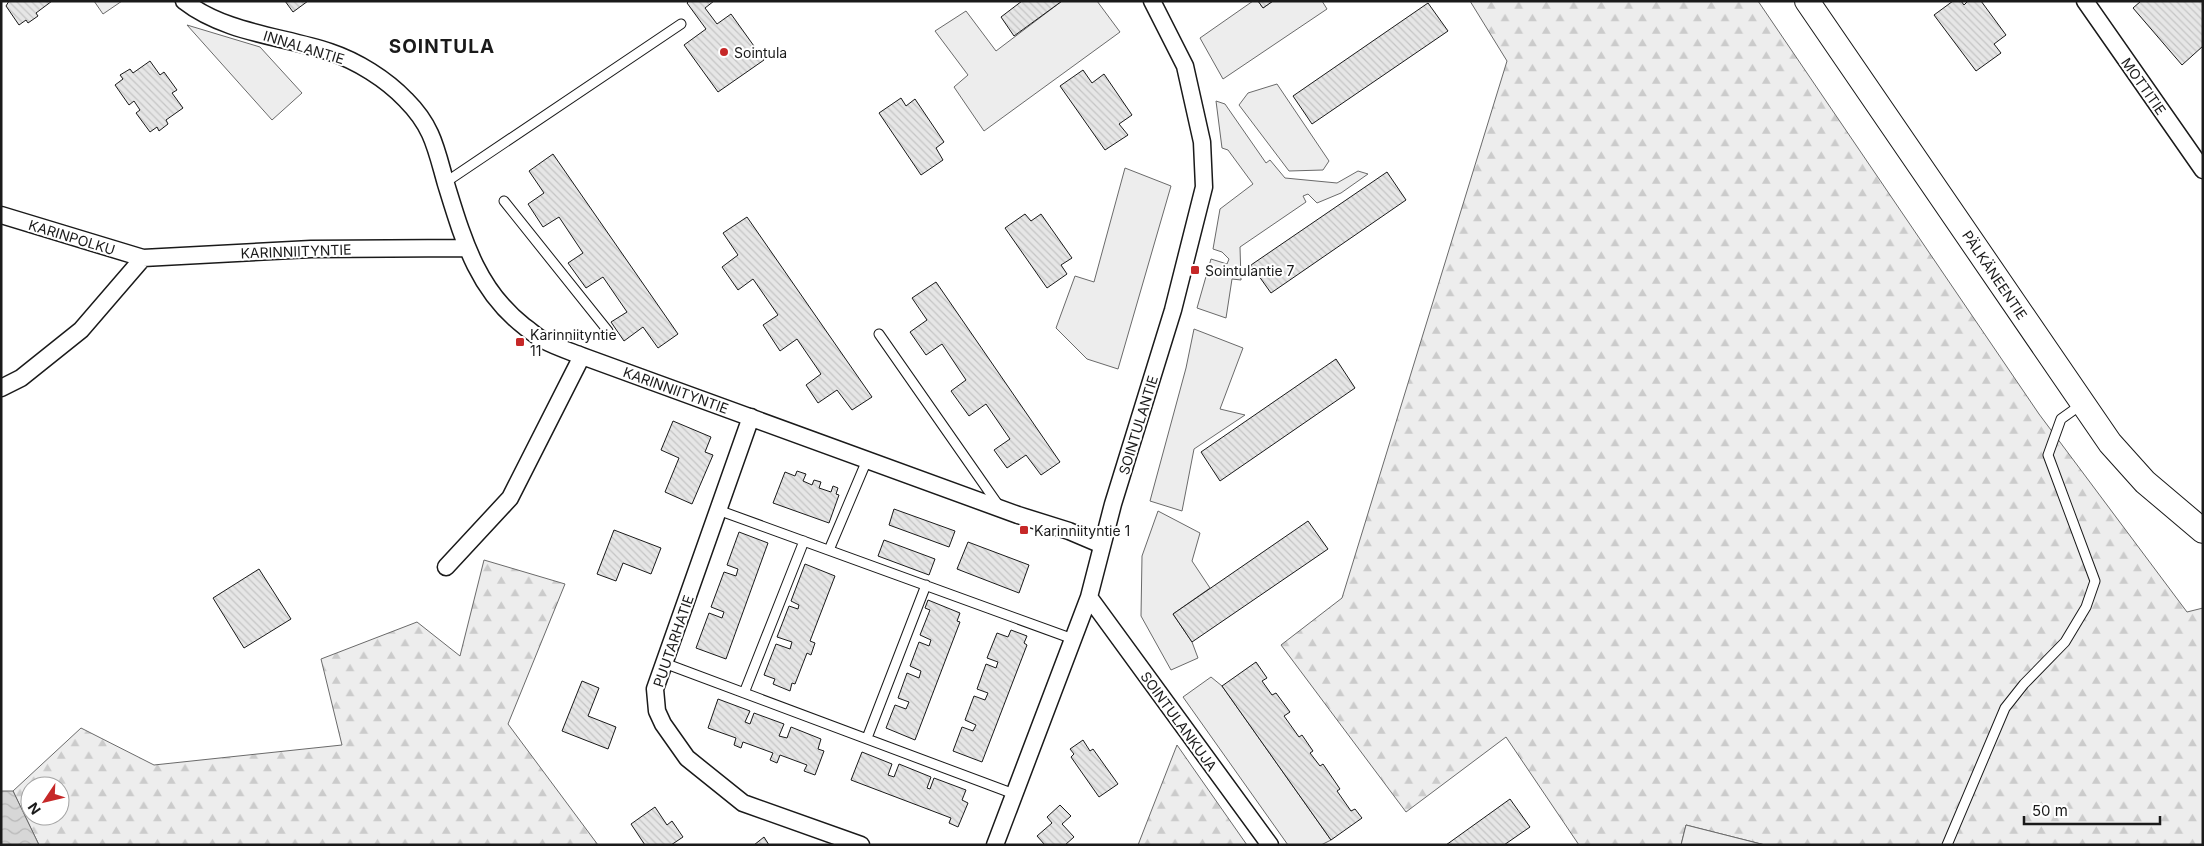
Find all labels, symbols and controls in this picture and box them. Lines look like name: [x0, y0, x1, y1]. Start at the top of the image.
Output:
street label: INNALANTIE: [261, 27, 347, 67]
district label: SOINTULA: [389, 35, 495, 58]
place label: Sointula: [734, 44, 787, 61]
marker: Sointula: [718, 46, 730, 58]
street label: MOTTITIE: [2118, 54, 2170, 118]
street label: KARINPOLKU: [27, 216, 117, 258]
street label: PÄLKÄNEENTIE: [1959, 227, 2031, 323]
street label: KARINNIITYNTIE: [240, 241, 352, 261]
place label: Sointulantie 7: [1205, 262, 1294, 279]
marker: Sointulantie 7: [1189, 264, 1201, 276]
place label: Karinniityntie 11: [530, 326, 617, 359]
marker: Karinniityntie 11: [514, 336, 526, 348]
street label: KARINNIITYNTIE: [621, 363, 731, 417]
street label: SOINTULANTIE: [1115, 373, 1161, 477]
place label: Karinniityntie 1: [1034, 522, 1130, 539]
marker: Karinniityntie 1: [1018, 524, 1030, 536]
street label: PUUTARHATIE: [649, 593, 697, 689]
street label: SOINTULANKUJA: [1137, 668, 1221, 774]
north arrow: [20, 776, 70, 826]
scale bar: [2024, 794, 2160, 826]
text: N: [24, 799, 44, 818]
text: 50 m: [2032, 801, 2068, 820]

